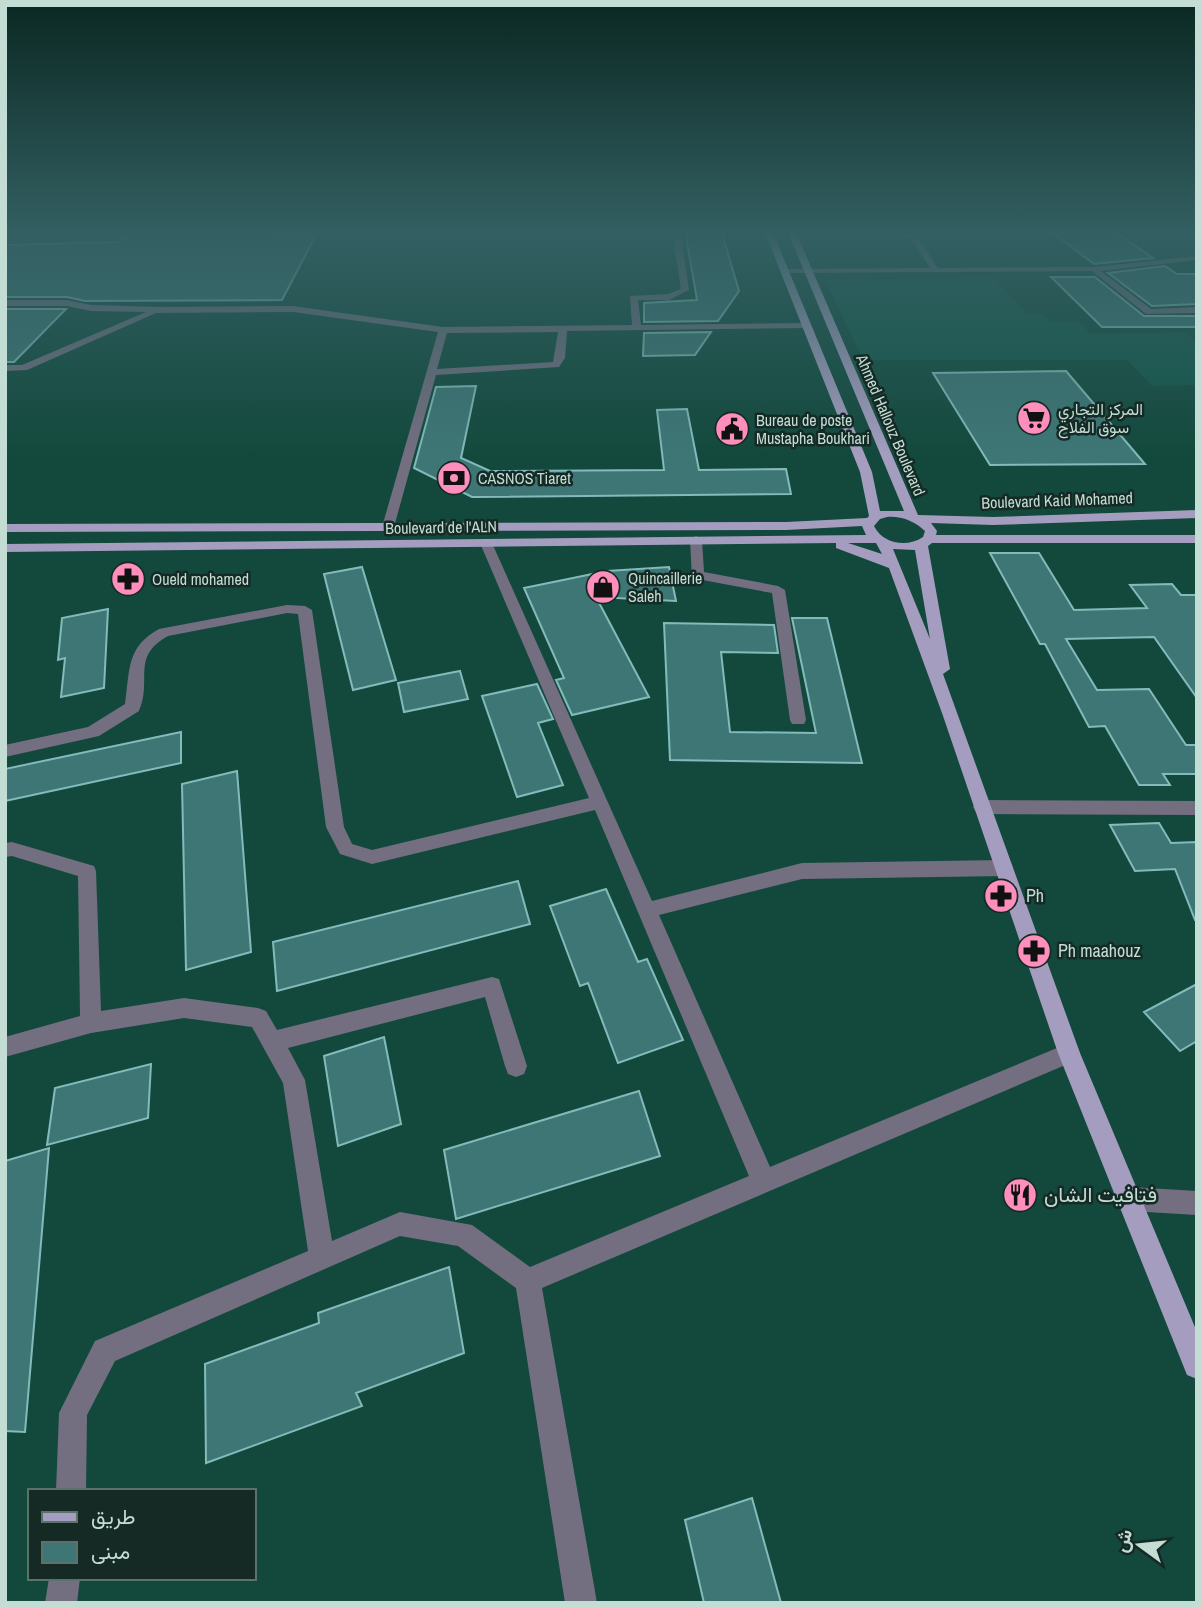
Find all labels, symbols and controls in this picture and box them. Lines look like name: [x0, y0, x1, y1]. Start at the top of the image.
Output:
street label: Ahmed Hallouz Boulevard: [851, 350, 931, 499]
place label: المركز التجاري سوق الفلاح: [1058, 398, 1143, 439]
supermarket icon: المركز التجاري سوق الفلاح: [1015, 399, 1053, 437]
place label: Bureau de poste Mustapha Boukhari: [756, 409, 870, 449]
public building icon: Bureau de poste Mustapha Boukhari: [713, 410, 751, 448]
bank icon: CASNOS Tiaret: [435, 459, 473, 497]
place label: CASNOS Tiaret: [478, 467, 571, 489]
street label: Boulevard Kaid Mohamed: [981, 486, 1133, 514]
street label: Boulevard de l'ALN: [385, 515, 497, 539]
pharmacy icon: Oueld mohamed: [109, 560, 147, 598]
place label: Quincaillerie Saleh: [628, 567, 702, 607]
place label: Oueld mohamed: [152, 568, 249, 590]
shop icon: Quincaillerie Saleh: [584, 568, 622, 606]
pharmacy icon: Ph: [982, 877, 1020, 915]
place label: Ph: [1026, 883, 1044, 908]
pharmacy icon: Ph maahouz: [1015, 932, 1053, 970]
place label: Ph maahouz: [1058, 938, 1141, 963]
restaurant icon: فتافيت الشان: [1001, 1176, 1039, 1214]
place label: فتافيت الشان: [1044, 1180, 1157, 1209]
legend: [28, 1489, 256, 1580]
text: طريق: [91, 1502, 136, 1531]
north arrow: [1104, 1510, 1174, 1580]
text: ش: [1107, 1526, 1138, 1555]
text: مبنى: [91, 1537, 130, 1566]

